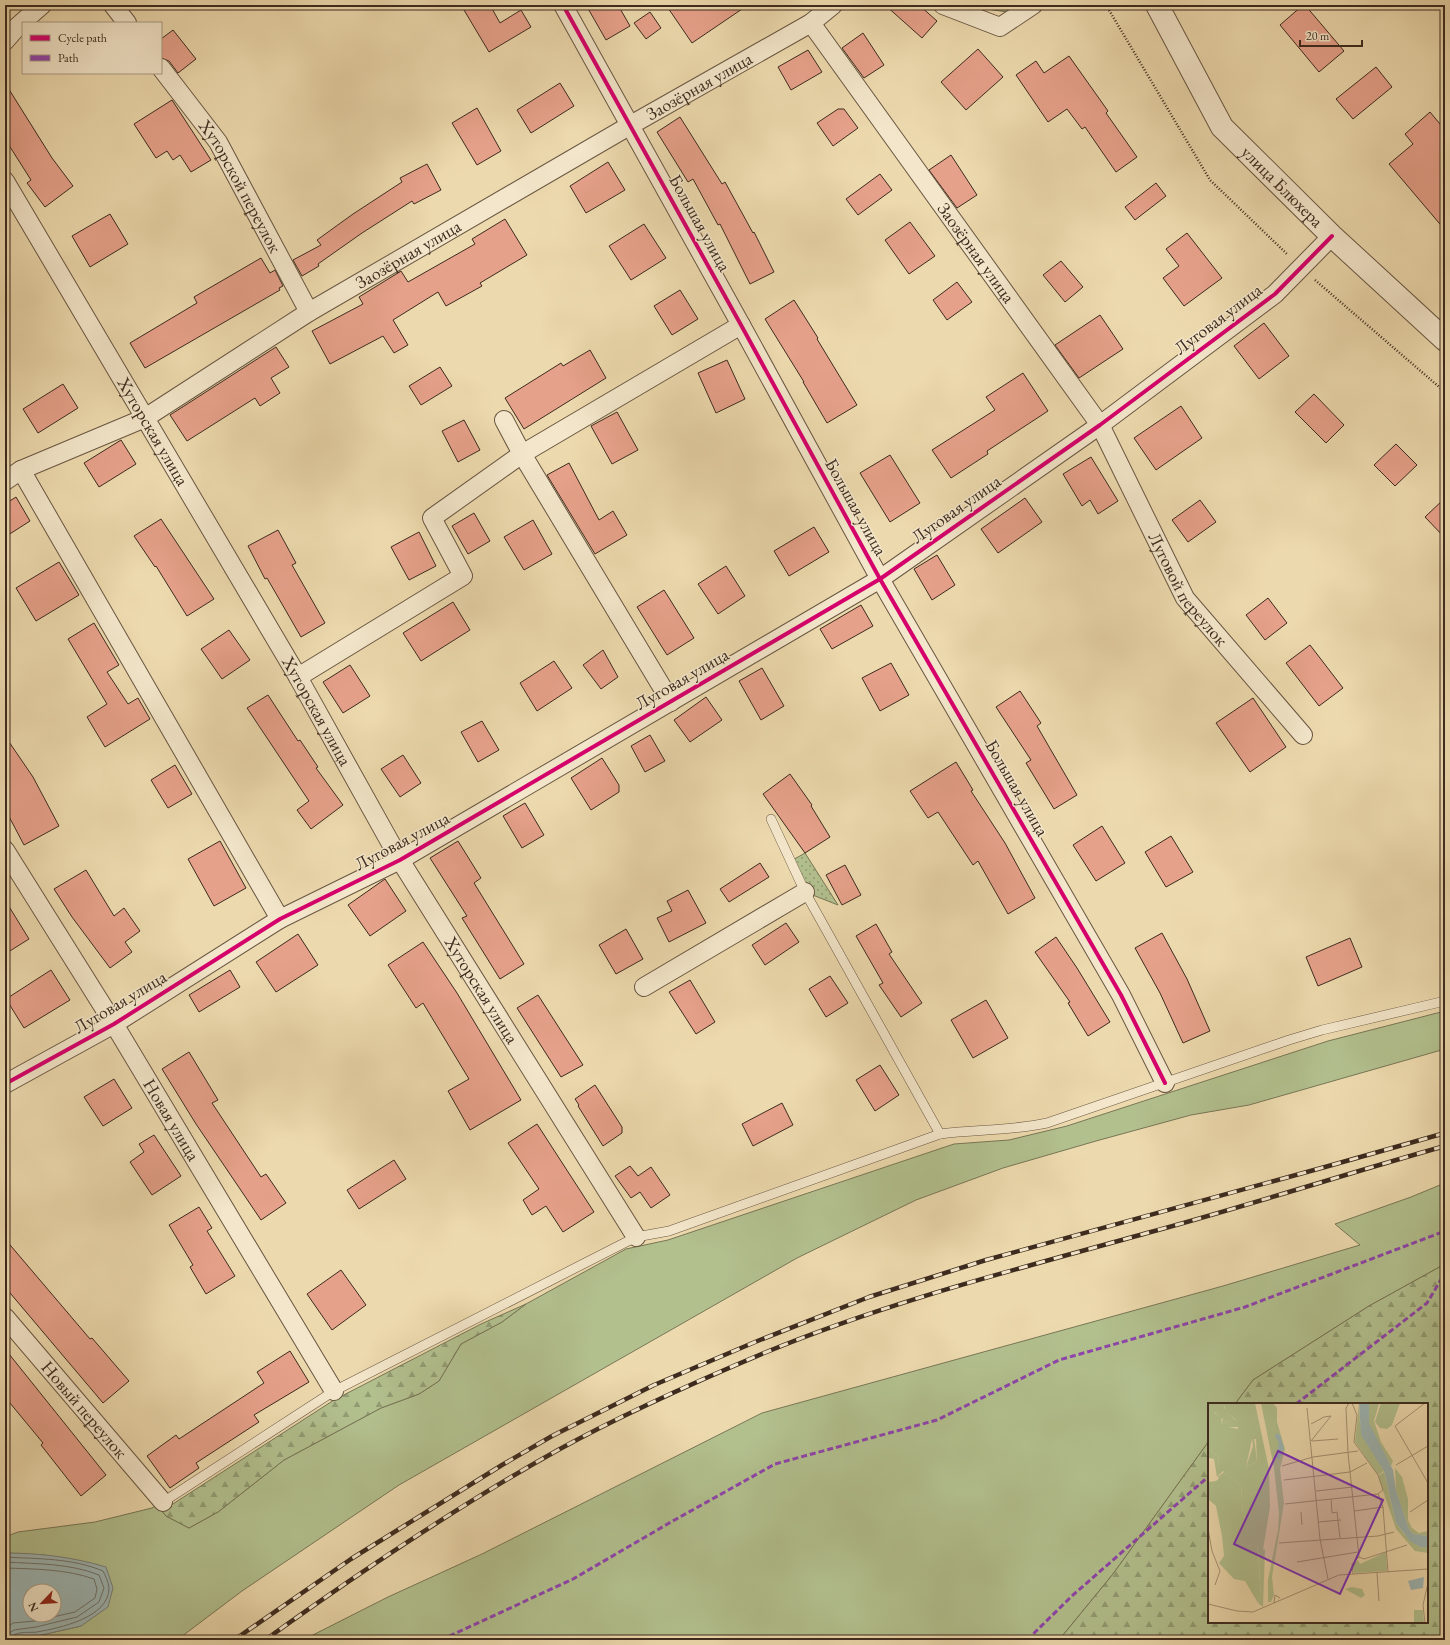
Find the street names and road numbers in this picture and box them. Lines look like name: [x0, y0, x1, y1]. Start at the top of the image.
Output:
street label: Заозёрная улица: [642, 46, 757, 125]
street label: Хуторской переулок: [193, 114, 287, 257]
street label: улица Блюхера: [1237, 141, 1329, 233]
street label: Большая улица: [664, 170, 737, 276]
street label: Заозёрная улица: [933, 198, 1021, 308]
street label: Заозёрная улица: [351, 214, 466, 294]
street label: Луговая улица: [1169, 277, 1267, 359]
street label: Хуторская улица: [112, 372, 195, 490]
street label: Большая улица: [820, 454, 893, 560]
street label: Луговая улица: [906, 469, 1006, 548]
street label: Луговой переулок: [1143, 528, 1234, 651]
street label: Луговая улица: [631, 642, 733, 715]
street label: Хуторская улица: [277, 651, 358, 770]
street label: Большая улица: [980, 735, 1055, 841]
street label: Луговая улица: [350, 806, 454, 875]
street label: Хуторская улица: [439, 931, 524, 1048]
street label: Луговая улица: [69, 964, 171, 1038]
street label: Новая улица: [138, 1074, 206, 1166]
street label: Новый переулок: [36, 1356, 133, 1463]

